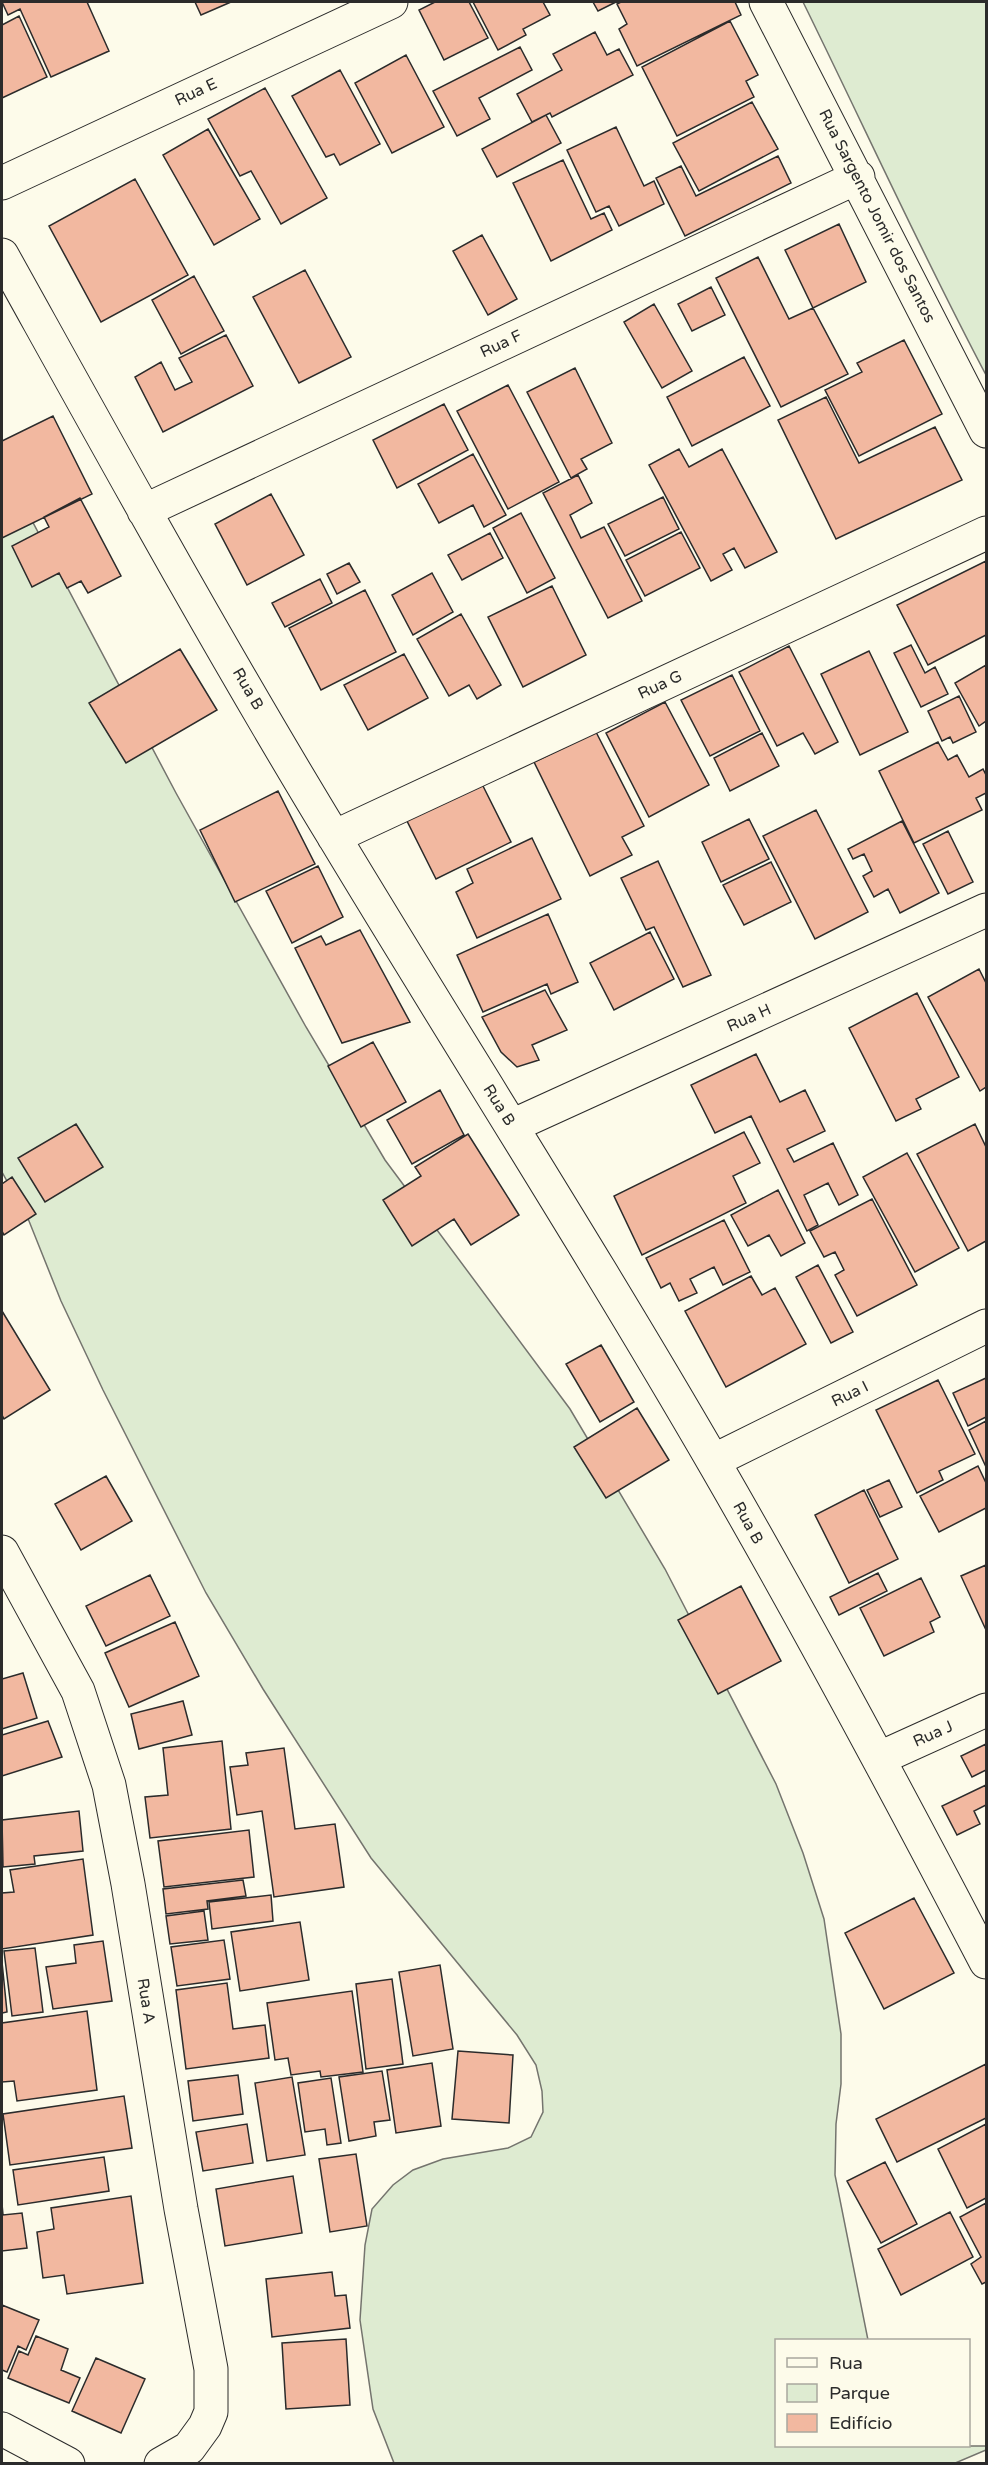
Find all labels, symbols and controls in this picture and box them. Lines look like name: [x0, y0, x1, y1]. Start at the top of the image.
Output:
street label: Rua E: [172, 74, 220, 110]
street label: Rua Sargento Jomir dos Santos: [814, 106, 940, 326]
street label: Rua F: [477, 326, 525, 362]
street label: Rua B: [228, 664, 268, 714]
street label: Rua G: [635, 666, 685, 704]
street label: Rua H: [724, 999, 774, 1037]
street label: Rua B: [478, 1080, 520, 1130]
street label: Rua I: [828, 1376, 872, 1412]
street label: Rua B: [728, 1498, 768, 1548]
street label: Rua J: [910, 1716, 956, 1752]
street label: Rua A: [133, 1977, 160, 2025]
legend: [775, 2339, 970, 2447]
text: Rua: [829, 2352, 863, 2374]
text: Parque: [829, 2382, 890, 2404]
text: Edifício: [829, 2412, 893, 2434]

